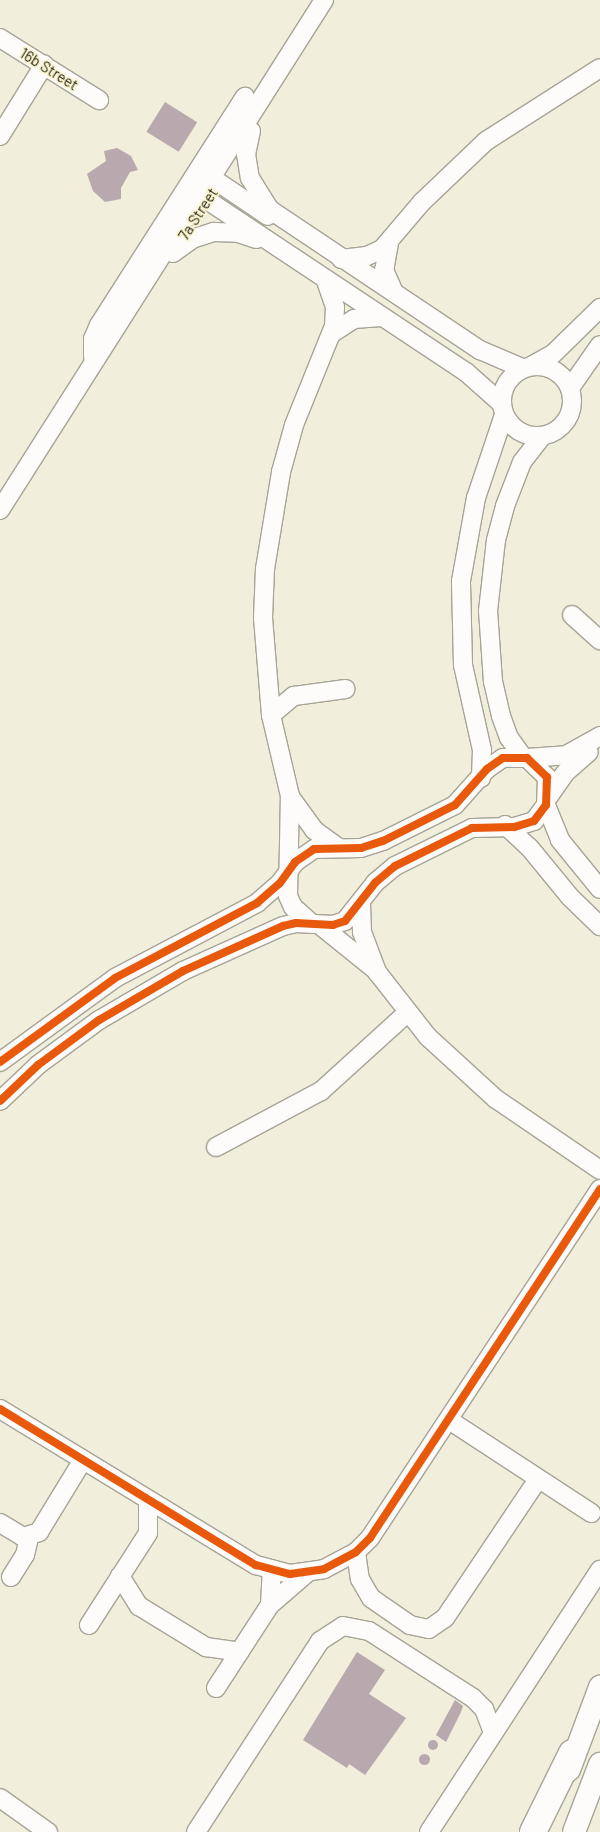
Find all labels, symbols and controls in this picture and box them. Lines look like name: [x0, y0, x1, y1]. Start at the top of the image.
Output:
street label: 16b Street: [17, 44, 81, 94]
street label: 7a Street: [174, 184, 222, 244]

